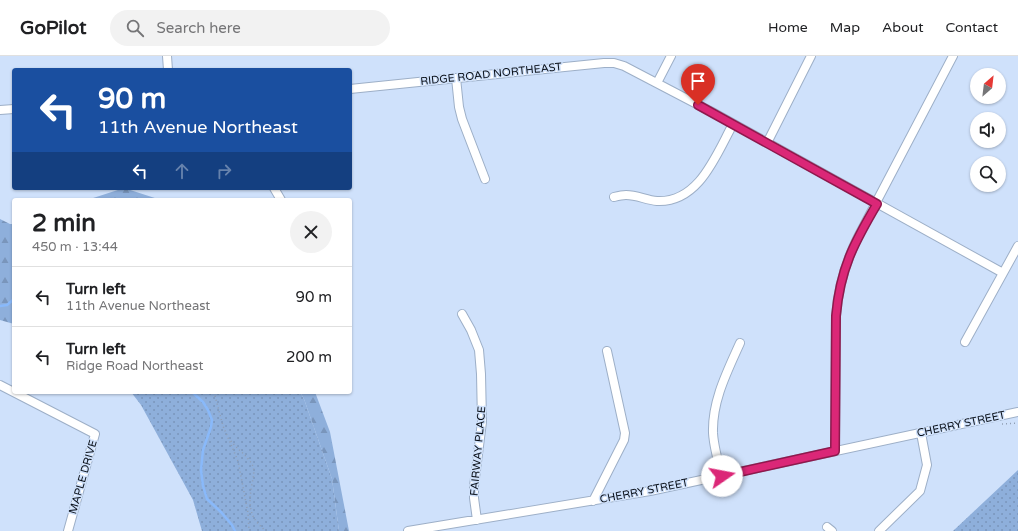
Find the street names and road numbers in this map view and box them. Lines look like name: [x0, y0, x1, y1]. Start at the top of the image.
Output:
street label: RIDGE ROAD NORTHEAST: [420, 60, 563, 88]
street label: FAIRWAY PLACE: [468, 406, 488, 496]
street label: CHERRY STREET: [916, 408, 1007, 440]
street label: MAPLE DRIVE: [66, 439, 100, 515]
street label: CHERRY STREET: [599, 476, 690, 506]

